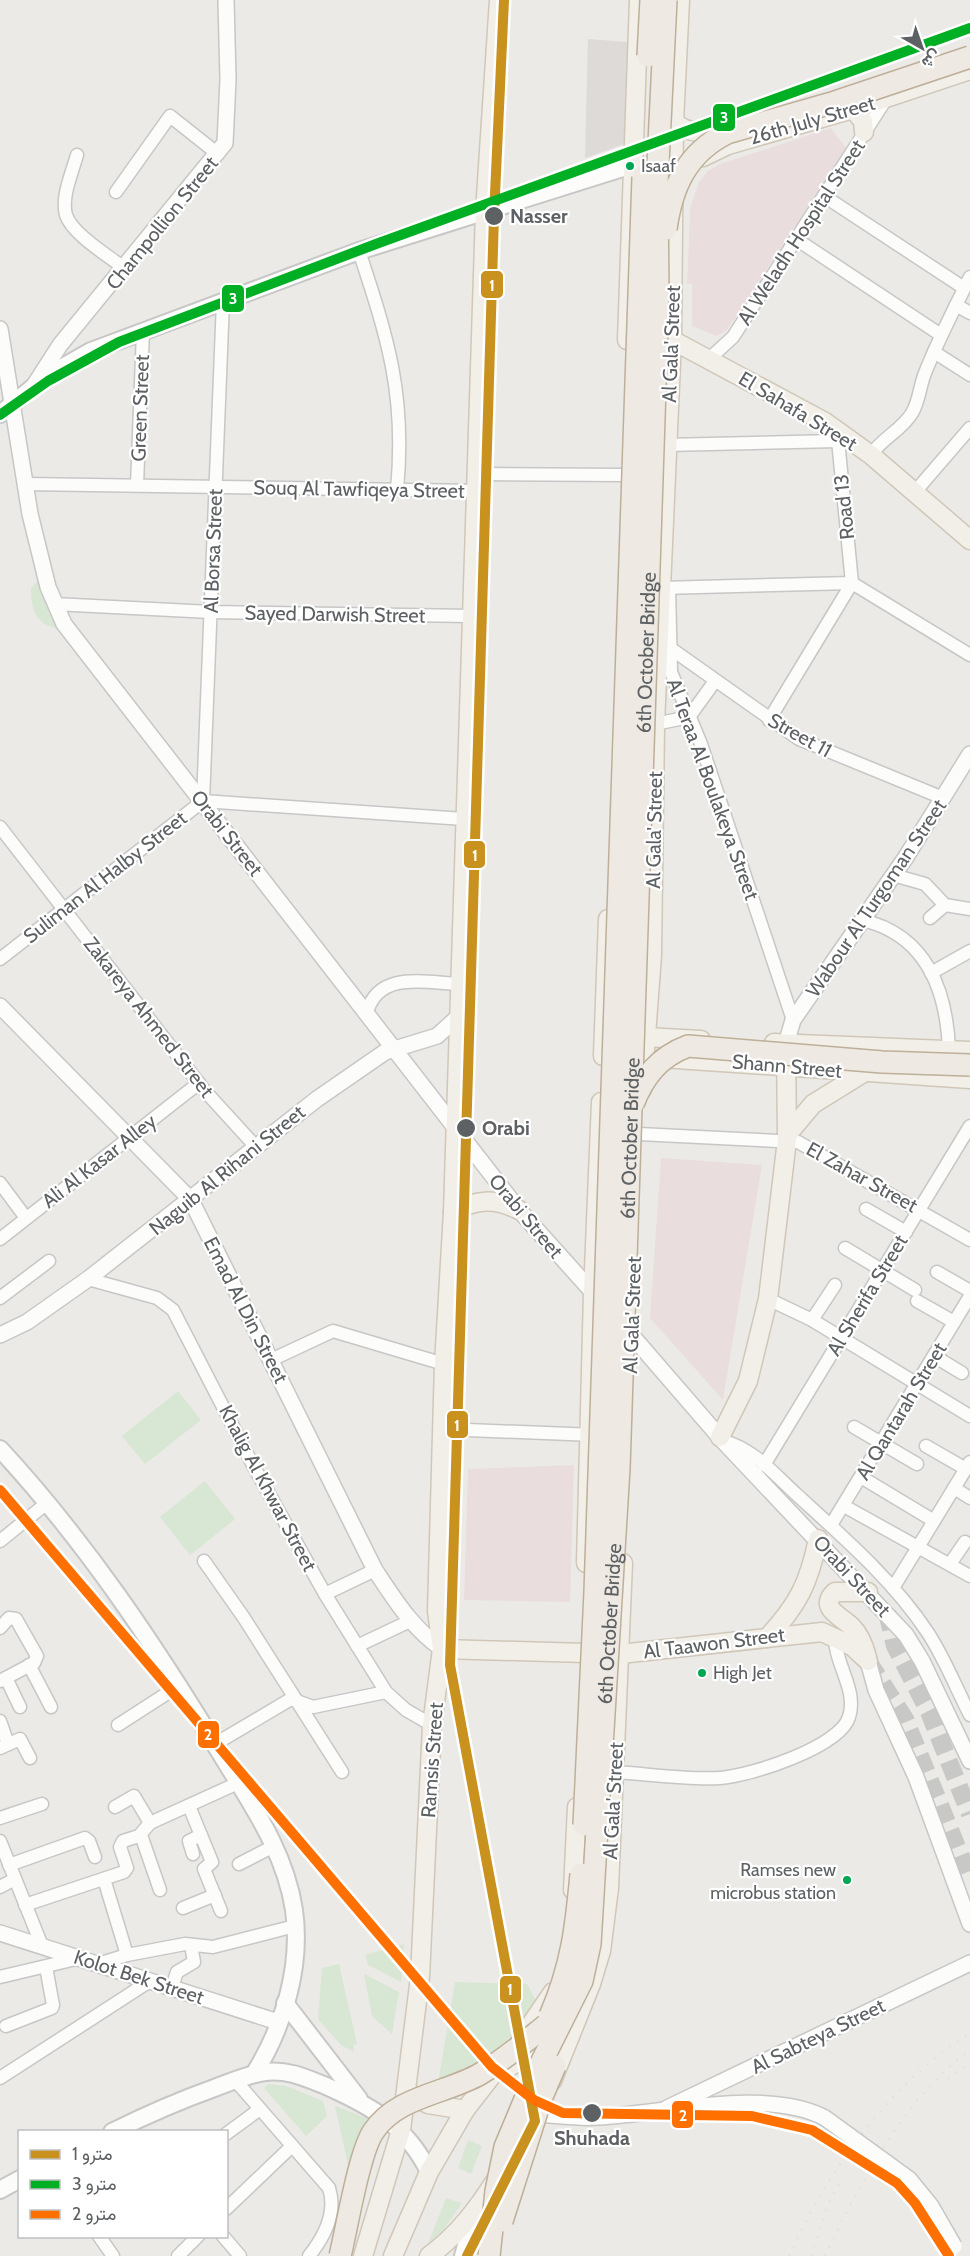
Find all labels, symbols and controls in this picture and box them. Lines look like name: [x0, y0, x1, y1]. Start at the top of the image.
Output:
north arrow: [892, 18, 952, 78]
text: ش: [918, 46, 945, 73]
street label: 26th July Street: [746, 90, 878, 149]
line badge: 3: [712, 103, 736, 132]
text: 3: [720, 108, 728, 127]
street label: Al Weladh Hospital Street: [732, 135, 870, 329]
street label: Champollion Street: [101, 151, 223, 294]
place label: Isaaf: [641, 155, 676, 177]
marker: Isaaf: [624, 160, 636, 172]
place label: Nasser: [510, 204, 568, 228]
marker: Nasser: [483, 205, 505, 227]
line badge: 1: [480, 270, 504, 299]
text: 1: [489, 276, 495, 295]
line badge: 3: [221, 284, 245, 313]
street label: Al Gala' Street: [657, 285, 685, 403]
text: 3: [229, 289, 237, 308]
street label: Green Street: [126, 354, 154, 462]
street label: El Sahafa Street: [734, 366, 862, 456]
street label: Road 13: [829, 473, 859, 541]
street label: Souq Al Tawfiqeya Street: [253, 475, 465, 503]
street label: Al Borsa Street: [199, 488, 227, 614]
street label: 6th October Bridge: [631, 571, 661, 734]
street label: Sayed Darwish Street: [244, 600, 426, 628]
street label: Al Teraa Al Boulakeya Street: [662, 675, 764, 903]
street label: Street 11: [764, 708, 836, 762]
street label: Al Gala' Street: [641, 771, 667, 889]
street label: Orabi Street: [186, 785, 268, 881]
street label: Wabour Al Turgoman Street: [801, 794, 951, 1001]
street label: Suliman Al Halby Street: [19, 806, 192, 948]
line badge: 1: [463, 840, 486, 869]
text: 1: [472, 846, 478, 865]
street label: Zakareya Ahmed Street: [79, 932, 219, 1102]
street label: Shann Street: [731, 1049, 843, 1083]
street label: 6th October Bridge: [615, 1057, 645, 1219]
street label: Naguib Al Rihani Street: [144, 1100, 310, 1240]
street label: Ali Al Kasar Alley: [37, 1109, 161, 1213]
place label: Orabi: [482, 1116, 530, 1140]
marker: Orabi: [455, 1117, 477, 1139]
street label: El Zahar Street: [802, 1137, 922, 1218]
street label: Orabi Street: [484, 1169, 568, 1263]
street label: Al Sherifa Street: [822, 1230, 913, 1360]
street label: Emad Al Din Street: [199, 1233, 293, 1387]
street label: Al Gala' Street: [618, 1256, 646, 1374]
street label: Al Qantarah Street: [851, 1338, 952, 1484]
street label: Khalig Al Khwar Street: [214, 1401, 322, 1575]
line badge: 1: [446, 1410, 469, 1439]
text: 1: [454, 1416, 460, 1435]
street label: Orabi Street: [808, 1530, 896, 1622]
street label: 6th October Bridge: [593, 1543, 626, 1705]
street label: Al Taawon Street: [642, 1622, 786, 1664]
place label: High Jet: [713, 1662, 772, 1684]
marker: High Jet: [696, 1667, 708, 1679]
street label: Ramsis Street: [416, 1701, 448, 1819]
line badge: 2: [197, 1720, 220, 1749]
text: 2: [204, 1725, 212, 1744]
street label: Al Gala' Street: [598, 1741, 628, 1860]
place label: Ramses new microbus station: [710, 1859, 836, 1904]
marker: Ramses new microbus station: [841, 1874, 853, 1886]
street label: Kolot Bek Street: [71, 1945, 207, 2009]
line badge: 1: [499, 1975, 522, 2004]
text: 1: [507, 1980, 513, 1999]
street label: Al Sabteya Street: [747, 1993, 889, 2079]
line badge: 2: [671, 2100, 694, 2129]
marker: Shuhada: [581, 2102, 603, 2124]
text: 2: [679, 2106, 687, 2125]
place label: Shuhada: [554, 2126, 630, 2150]
legend: [18, 2130, 228, 2238]
text: مترو 1: [72, 2143, 113, 2165]
text: مترو 3: [72, 2173, 117, 2195]
text: مترو 2: [72, 2203, 116, 2225]

